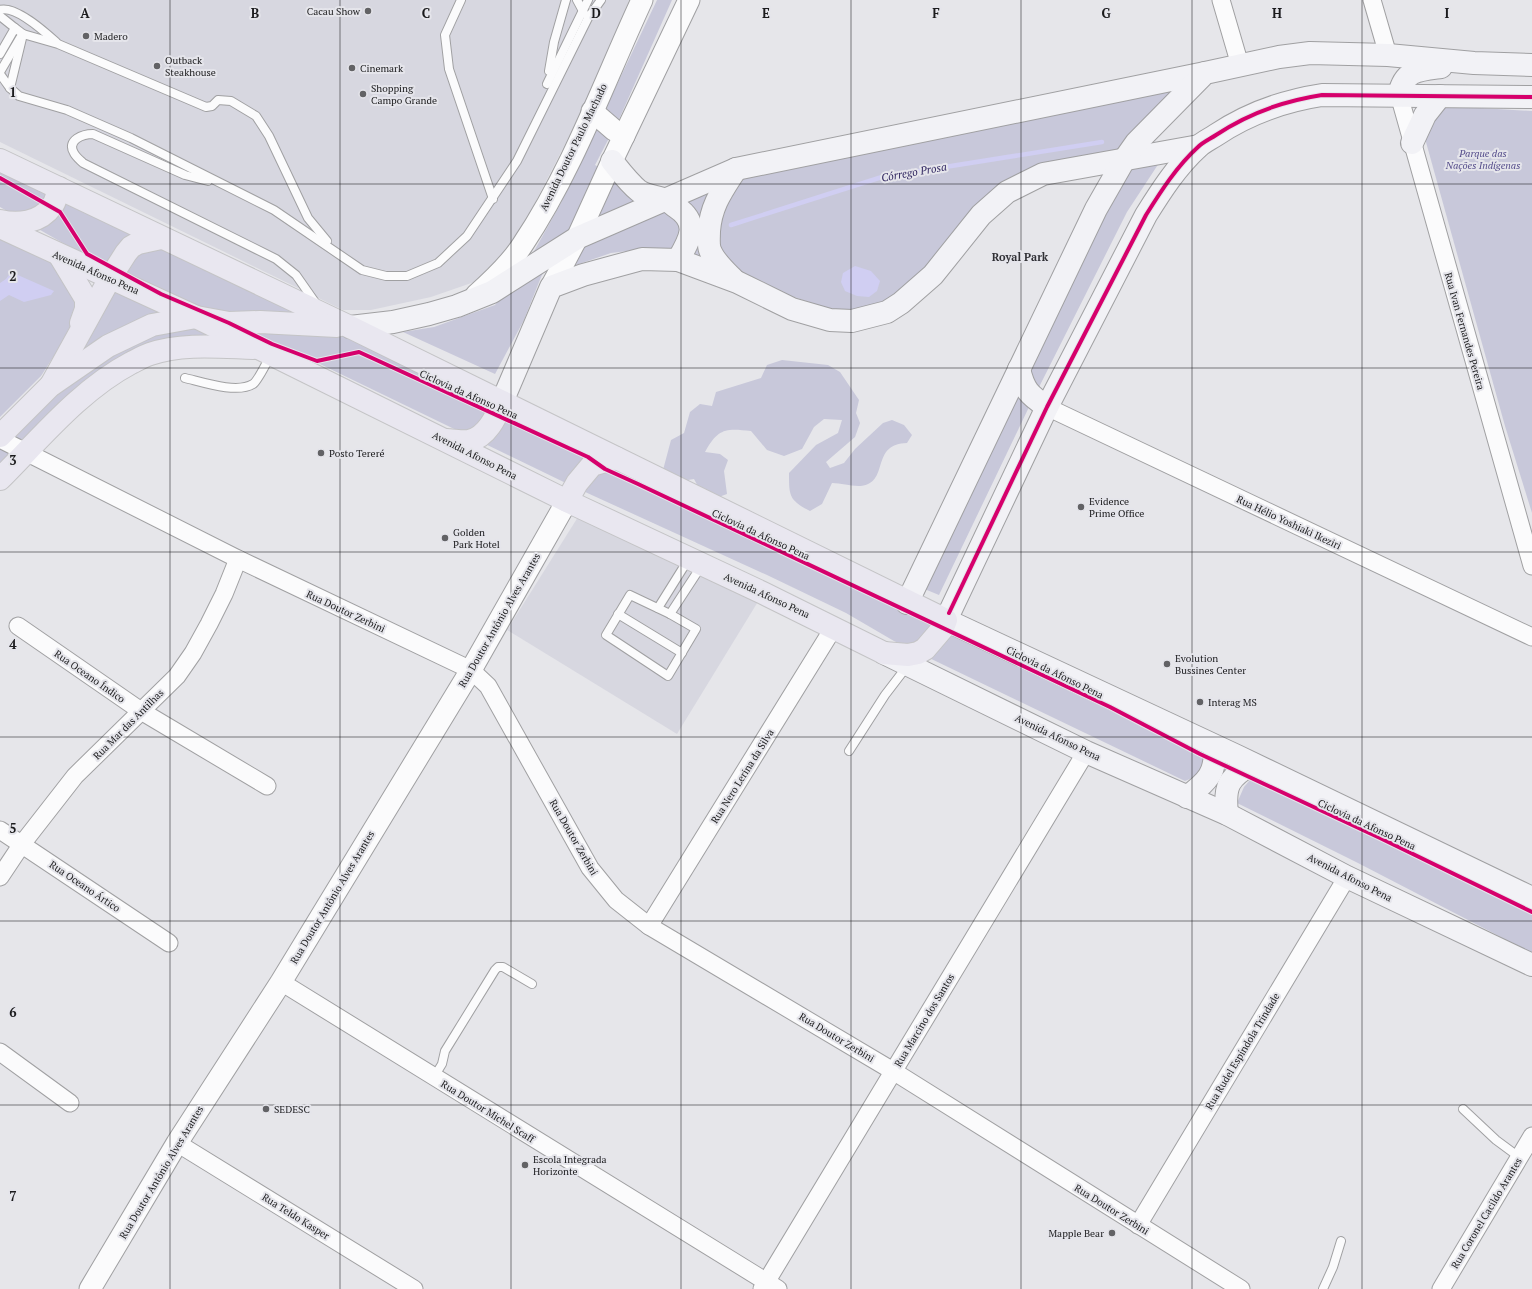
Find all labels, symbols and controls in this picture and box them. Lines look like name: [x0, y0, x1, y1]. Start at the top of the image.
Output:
text: A: [80, 4, 90, 22]
text: B: [251, 4, 259, 22]
text: C: [422, 4, 430, 22]
text: D: [591, 4, 601, 22]
text: E: [762, 4, 770, 22]
text: F: [932, 4, 940, 22]
text: G: [1101, 4, 1111, 22]
text: H: [1272, 4, 1282, 22]
text: I: [1445, 4, 1450, 22]
place label: Cacau Show: [307, 5, 361, 18]
marker: Cacau Show: [363, 6, 373, 16]
place label: Madero: [94, 30, 128, 43]
marker: Madero: [81, 31, 91, 41]
place label: Outback Steakhouse: [165, 54, 216, 79]
marker: Outback Steakhouse: [152, 61, 162, 71]
place label: Cinemark: [360, 62, 404, 75]
marker: Cinemark: [347, 63, 357, 73]
street label: Avenida Doutor Paulo Machado: [537, 81, 610, 213]
place label: Shopping Campo Grande: [371, 82, 437, 107]
text: 1: [9, 83, 17, 101]
marker: Shopping Campo Grande: [358, 89, 368, 99]
park label: Parque das Nações Indígenas: [1445, 147, 1520, 172]
water label: Córrego Prosa: [880, 159, 948, 185]
street label: Avenida Afonso Pena: [51, 248, 141, 297]
district label: Royal Park: [992, 250, 1049, 264]
text: 2: [9, 267, 17, 285]
street label: Rua Ivan Fernandes Pereira: [1442, 271, 1488, 391]
street label: Ciclovia da Afonso Pena: [418, 367, 520, 422]
street label: Avenida Afonso Pena: [430, 428, 519, 482]
place label: Posto Tereré: [329, 447, 385, 460]
marker: Posto Tereré: [316, 448, 326, 458]
text: 3: [9, 451, 17, 469]
street label: Rua Hélio Yoshiaki Ikeziri: [1234, 492, 1343, 552]
place label: Evidence Prime Office: [1089, 495, 1144, 520]
marker: Evidence Prime Office: [1076, 502, 1086, 512]
street label: Ciclovia da Afonso Pena: [710, 506, 812, 563]
place label: Golden Park Hotel: [453, 526, 500, 551]
marker: Golden Park Hotel: [440, 533, 450, 543]
street label: Rua Doutor Antônio Alves Arantes: [456, 551, 543, 690]
street label: Avenida Afonso Pena: [722, 570, 812, 621]
street label: Rua Doutor Zerbini: [304, 587, 387, 635]
text: 4: [9, 635, 17, 653]
street label: Ciclovia da Afonso Pena: [1004, 643, 1105, 702]
street label: Rua Oceano Índico: [52, 647, 128, 706]
place label: Evolution Bussines Center: [1175, 652, 1246, 677]
marker: Evolution Bussines Center: [1162, 659, 1172, 669]
street label: Rua Mar das Antilhas: [90, 686, 166, 762]
place label: Interag MS: [1208, 696, 1257, 709]
marker: Interag MS: [1195, 697, 1205, 707]
street label: Avenida Afonso Pena: [1013, 711, 1103, 764]
street label: Rua Nero Lerina da Silva: [708, 727, 777, 826]
street label: Ciclovia da Afonso Pena: [1316, 796, 1418, 853]
street label: Rua Doutor Zerbini: [547, 797, 601, 878]
text: 5: [9, 819, 17, 837]
street label: Rua Doutor Antônio Alves Arantes: [287, 828, 377, 966]
street label: Avenida Afonso Pena: [1305, 850, 1394, 904]
street label: Rua Oceano Ártico: [47, 858, 123, 915]
street label: Rua Marcino dos Santos: [891, 971, 957, 1069]
street label: Rua Rudel Espíndola Trindade: [1202, 991, 1282, 1112]
text: 6: [9, 1003, 17, 1021]
street label: Rua Doutor Zerbini: [797, 1010, 877, 1065]
street label: Rua Doutor Michel Scaff: [438, 1077, 537, 1146]
street label: Rua Doutor Antônio Alves Arantes: [116, 1103, 206, 1241]
place label: SEDESC: [274, 1103, 310, 1116]
marker: SEDESC: [261, 1104, 271, 1114]
place label: Escola Integrada Horizonte: [533, 1153, 607, 1178]
street label: Rua Coronel Cacildo Arantes: [1448, 1155, 1525, 1271]
marker: Escola Integrada Horizonte: [520, 1160, 530, 1170]
street label: Rua Doutor Zerbini: [1072, 1181, 1151, 1238]
text: 7: [9, 1187, 17, 1205]
street label: Rua Teldo Kasper: [260, 1190, 332, 1242]
place label: Mapple Bear: [1048, 1227, 1104, 1240]
marker: Mapple Bear: [1107, 1228, 1117, 1238]

